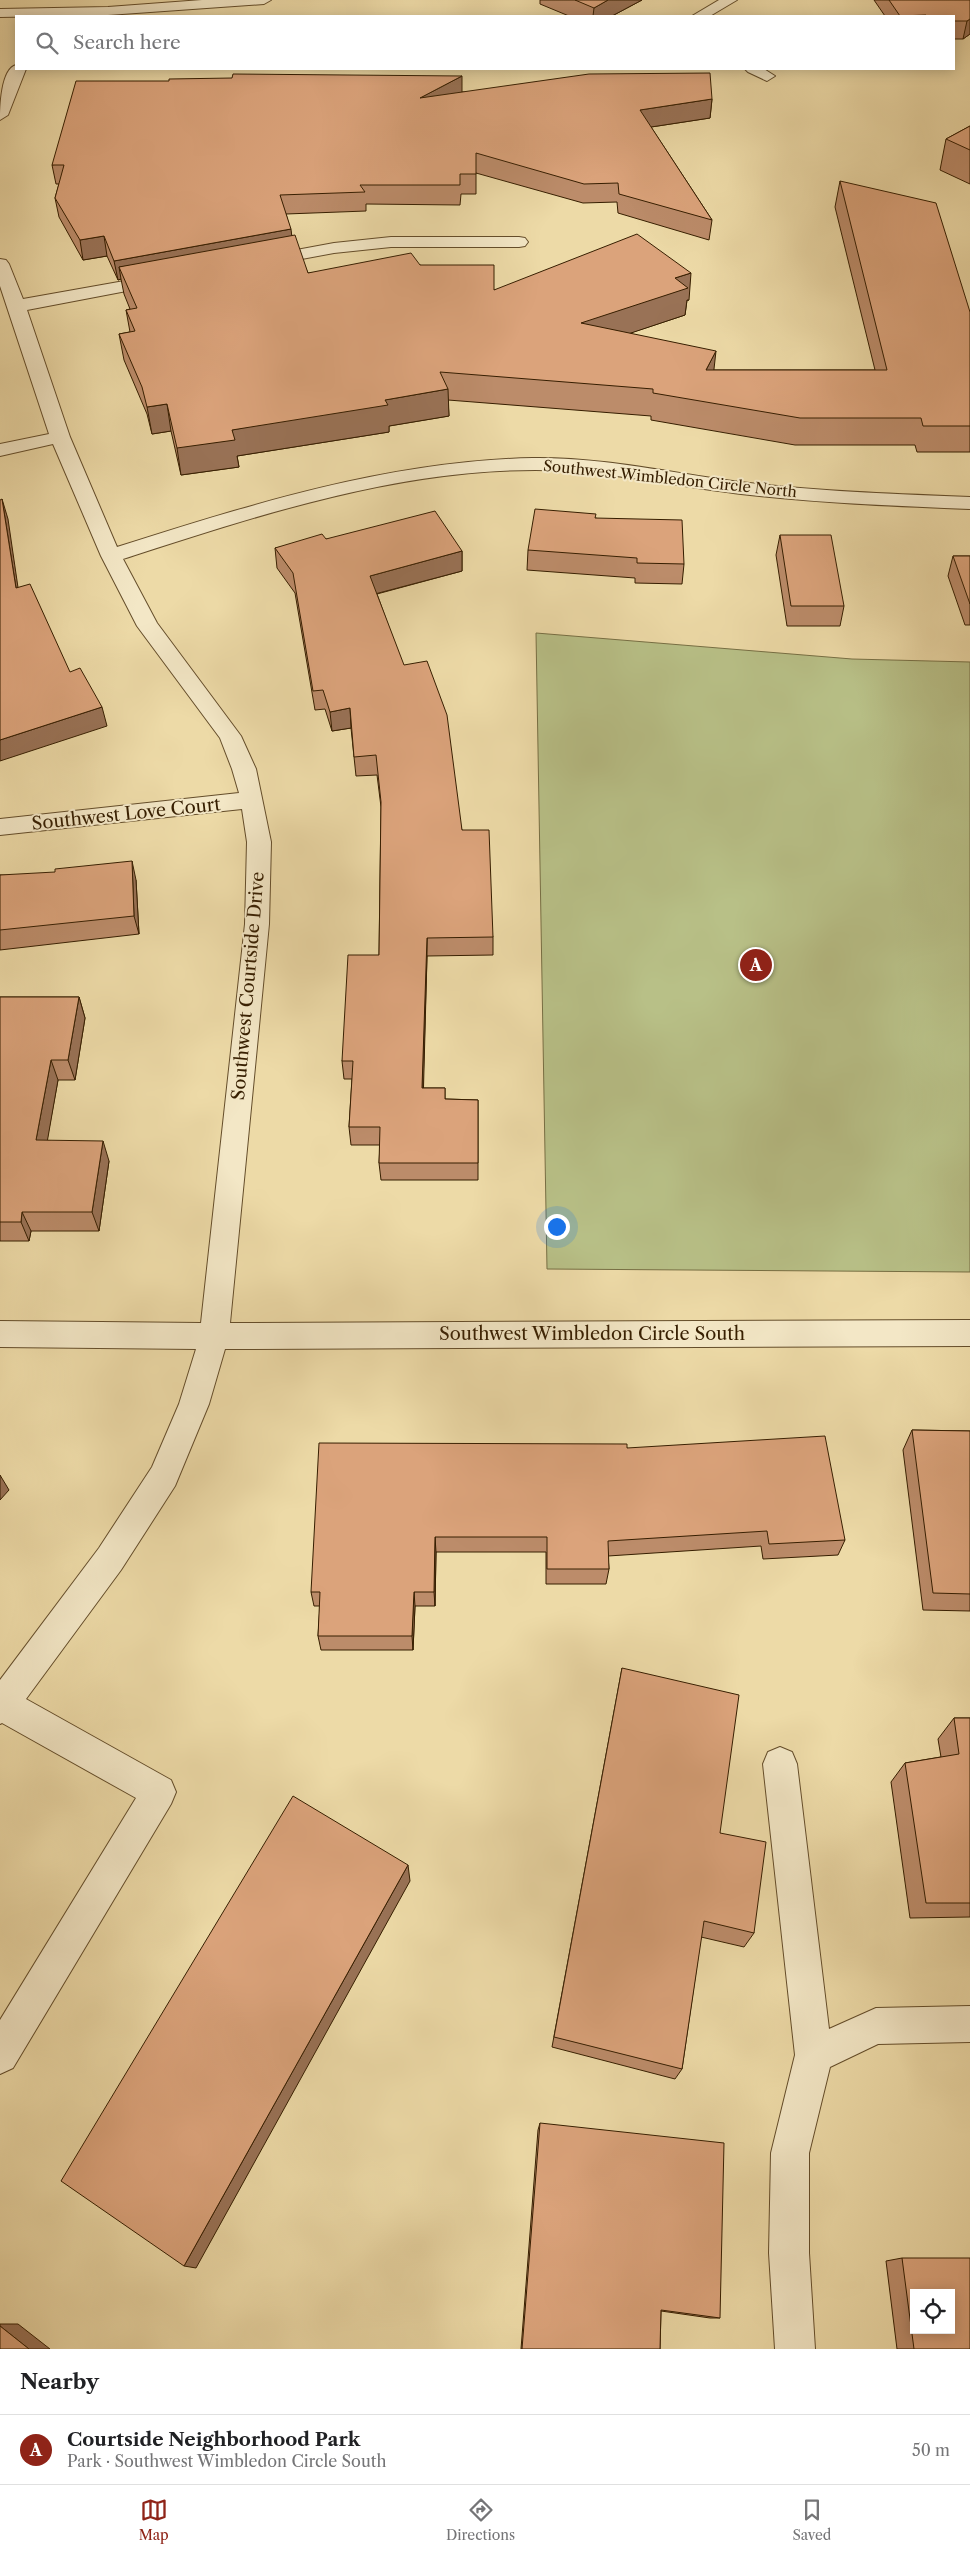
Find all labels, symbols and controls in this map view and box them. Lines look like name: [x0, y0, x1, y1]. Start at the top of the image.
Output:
search box: [15, 15, 955, 70]
icon: search: [33, 29, 61, 57]
text: Search here: [73, 31, 181, 54]
street label: Southwest Wimbledon Circle North: [542, 456, 798, 501]
street label: Southwest Love Court: [30, 793, 222, 835]
street label: Southwest Courtside Drive: [227, 871, 269, 1101]
pin: A: [740, 946, 772, 984]
your location: [544, 1214, 570, 1240]
street label: Southwest Wimbledon Circle South: [439, 1323, 745, 1345]
map controls: [910, 2289, 955, 2334]
button: locate: [910, 2289, 955, 2334]
text: Nearby: [20, 2369, 99, 2394]
text: Courtside Neighborhood Park: [67, 2428, 360, 2451]
text: A: [30, 2440, 42, 2460]
text: 50 m: [912, 2440, 950, 2460]
text: Park · Southwest Wimbledon Circle South: [67, 2451, 386, 2471]
tab: Map: [139, 2496, 169, 2544]
tab: Directions: [446, 2496, 515, 2544]
tab: Saved: [792, 2496, 831, 2544]

